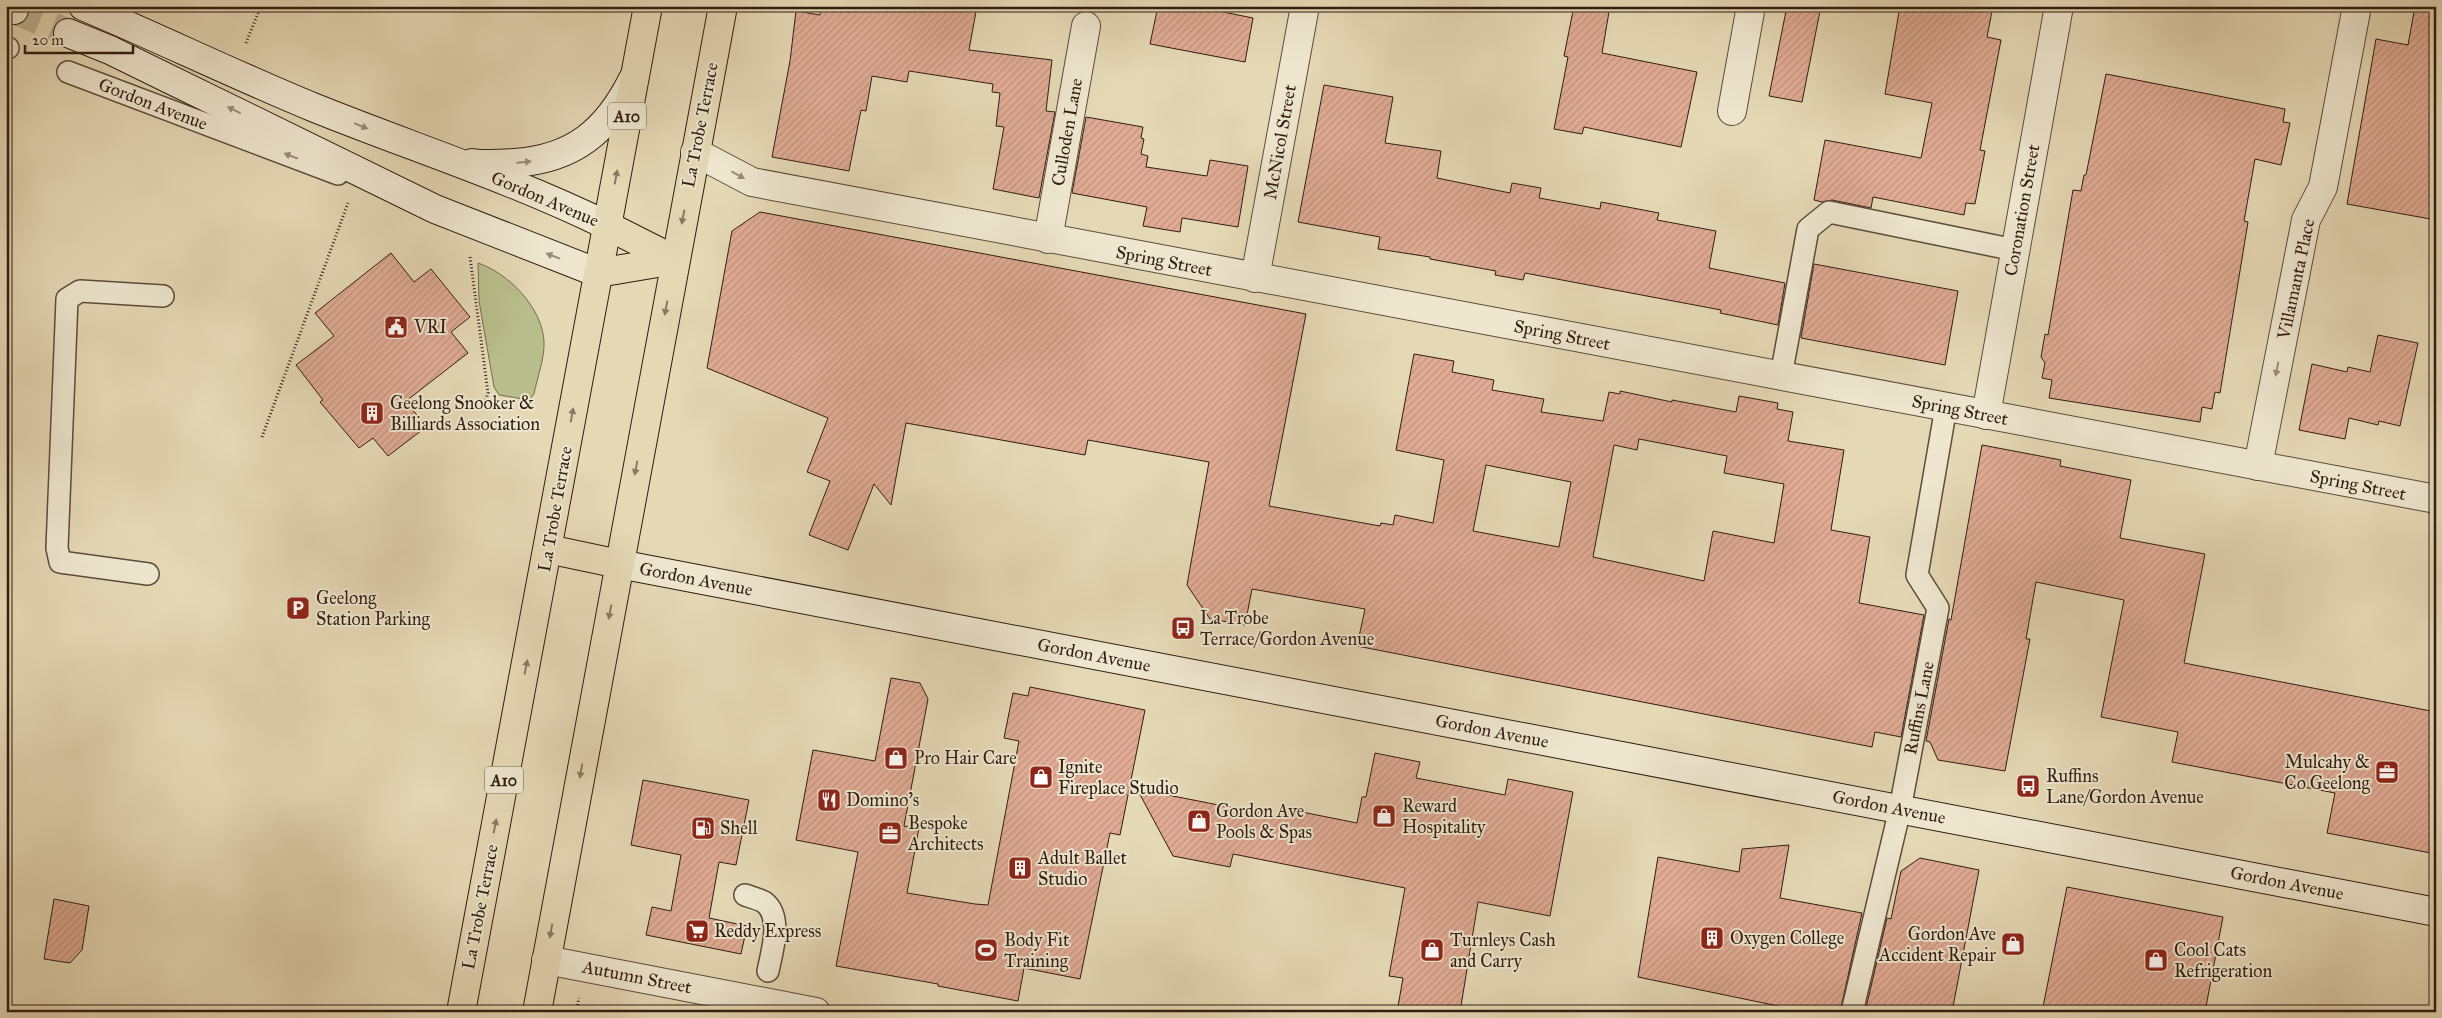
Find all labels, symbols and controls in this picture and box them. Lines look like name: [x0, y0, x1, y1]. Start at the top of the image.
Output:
scale bar: [25, 22, 132, 54]
text: 20 m: [32, 31, 64, 49]
street label: La Trobe Terrace: [677, 60, 723, 190]
street label: Gordon Avenue: [95, 73, 211, 135]
street label: Culloden Lane: [1047, 76, 1087, 188]
street label: McNicol Street: [1259, 82, 1301, 201]
road number: A10: [608, 102, 646, 130]
one-way arrow: [227, 106, 241, 114]
one-way arrow: [354, 122, 369, 130]
street label: Coronation Street: [2000, 142, 2045, 278]
one-way arrow: [283, 152, 298, 159]
one-way arrow: [516, 158, 532, 166]
street label: Gordon Avenue: [488, 166, 602, 232]
one-way arrow: [612, 169, 620, 185]
one-way arrow: [732, 170, 745, 179]
one-way arrow: [678, 209, 686, 225]
street label: Villamanta Place: [2272, 217, 2320, 342]
street label: Spring Street: [1114, 241, 1215, 282]
one-way arrow: [545, 251, 560, 259]
one-way arrow: [661, 301, 669, 317]
public building icon: VRI: [383, 314, 409, 340]
street label: Spring Street: [1512, 315, 1613, 356]
place label: VRI: [413, 316, 447, 338]
one-way arrow: [2273, 361, 2281, 376]
street label: Spring Street: [1910, 390, 2011, 431]
place label: Geelong Snooker & Billiards Association: [390, 392, 540, 435]
building icon: Geelong Snooker & Billiards Association: [359, 400, 385, 426]
one-way arrow: [569, 407, 577, 423]
street label: La Trobe Terrace: [533, 444, 577, 574]
one-way arrow: [632, 460, 640, 476]
street label: Spring Street: [2308, 465, 2409, 506]
street label: Gordon Avenue: [638, 557, 754, 601]
place label: Geelong Station Parking: [316, 587, 431, 631]
parking icon: Geelong Station Parking: [285, 595, 311, 621]
one-way arrow: [605, 604, 613, 620]
place label: La Trobe Terrace/Gordon Avenue: [1200, 607, 1374, 650]
bus stop icon: La Trobe Terrace/Gordon Avenue: [1170, 615, 1196, 641]
street label: Gordon Avenue: [1036, 633, 1152, 677]
one-way arrow: [522, 659, 530, 674]
street label: Ruffins Lane: [1899, 659, 1939, 757]
street label: Gordon Avenue: [1434, 709, 1550, 753]
shop icon: Pro Hair Care: [883, 745, 909, 771]
place label: Pro Hair Care: [914, 747, 1017, 769]
place label: Mulcahy & Co Geelong: [2284, 751, 2371, 795]
place label: Ignite Fireplace Studio: [1058, 756, 1179, 799]
office icon: Mulcahy & Co Geelong: [2374, 759, 2400, 785]
one-way arrow: [576, 764, 584, 780]
shop icon: Ignite Fireplace Studio: [1028, 764, 1054, 790]
place label: Ruffins Lane/Gordon Avenue: [2046, 765, 2204, 808]
road number: A10: [485, 766, 523, 794]
bus stop icon: Ruffins Lane/Gordon Avenue: [2015, 773, 2041, 799]
street label: Gordon Avenue: [1831, 785, 1947, 829]
restaurant icon: Domino's: [816, 787, 842, 813]
place label: Domino's: [846, 789, 919, 811]
place label: Reward Hospitality: [1402, 795, 1486, 838]
place label: Gordon Ave Pools & Spas: [1216, 800, 1312, 843]
shop icon: Reward Hospitality: [1371, 803, 1397, 829]
shop icon: Gordon Ave Pools & Spas: [1186, 808, 1212, 834]
place label: Bespoke Architects: [907, 812, 984, 855]
fuel station icon: Shell: [690, 815, 716, 841]
place label: Shell: [720, 817, 758, 839]
one-way arrow: [492, 818, 500, 834]
office icon: Bespoke Architects: [877, 820, 903, 846]
street label: La Trobe Terrace: [457, 842, 503, 972]
place label: Adult Ballet Studio: [1037, 847, 1127, 890]
building icon: Adult Ballet Studio: [1007, 855, 1033, 881]
street label: Gordon Avenue: [2229, 861, 2345, 905]
supermarket icon: Reddy Express: [684, 918, 710, 944]
place label: Reddy Express: [714, 920, 821, 942]
place label: Gordon Ave Accident Repair: [1878, 923, 1996, 966]
one-way arrow: [547, 924, 555, 940]
building icon: Oxygen College: [1699, 925, 1725, 951]
place label: Oxygen College: [1730, 927, 1844, 950]
place label: Body Fit Training: [1004, 929, 1070, 973]
place label: Turnleys Cash and Carry: [1450, 929, 1556, 972]
shop icon: Gordon Ave Accident Repair: [2000, 931, 2026, 957]
sports icon: Body Fit Training: [973, 937, 999, 963]
shop icon: Turnleys Cash and Carry: [1419, 937, 1445, 963]
place label: Cool Cats Refrigeration: [2174, 939, 2273, 983]
shop icon: Cool Cats Refrigeration: [2143, 947, 2169, 973]
street label: Autumn Street: [579, 955, 694, 999]

